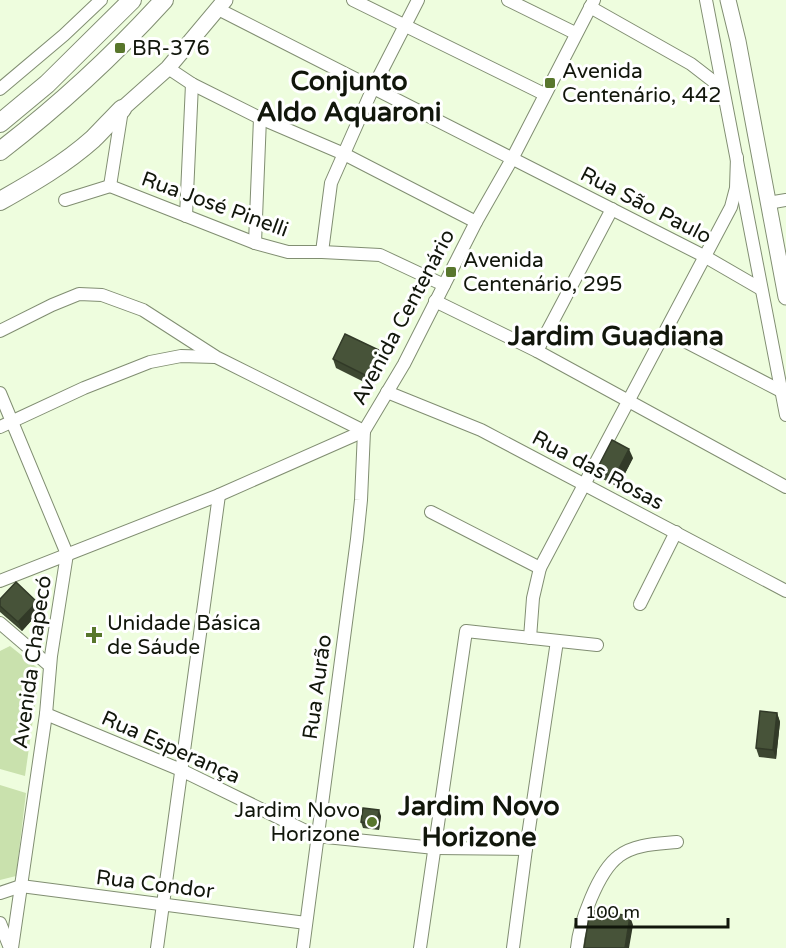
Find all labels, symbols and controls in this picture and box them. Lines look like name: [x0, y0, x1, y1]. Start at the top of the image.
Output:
place label: BR-376: [132, 36, 210, 61]
marker: BR-376: [113, 41, 127, 55]
place label: Avenida Centenário, 442: [562, 59, 721, 108]
district label: Conjunto Aldo Aquaroni: [256, 65, 442, 129]
marker: Avenida Centenário, 442: [543, 76, 557, 90]
street label: Rua São Paulo: [576, 162, 716, 249]
street label: Rua José Pinelli: [138, 166, 292, 243]
street label: Avenida Centenário: [347, 225, 460, 409]
place label: Avenida Centenário, 295: [463, 248, 622, 297]
marker: Avenida Centenário, 295: [444, 265, 458, 279]
district label: Jardim Guadiana: [507, 320, 724, 353]
street label: Rua das Rosas: [528, 425, 668, 516]
street label: Avenida Chapecó: [8, 574, 57, 750]
place label: Unidade Básica de Sáude: [107, 611, 261, 660]
marker: Unidade Básica de Sáude: [85, 626, 103, 644]
street label: Rua Aurão: [298, 633, 337, 741]
street label: Rua Esperança: [98, 706, 244, 789]
district label: Jardim Novo Horizone: [397, 790, 560, 854]
place label: Jardim Novo Horizone: [235, 798, 360, 847]
marker: Jardim Novo Horizone: [365, 815, 379, 829]
street label: Rua Condor: [94, 865, 215, 904]
scale bar: [576, 891, 728, 929]
text: 100 m: [585, 901, 640, 923]

